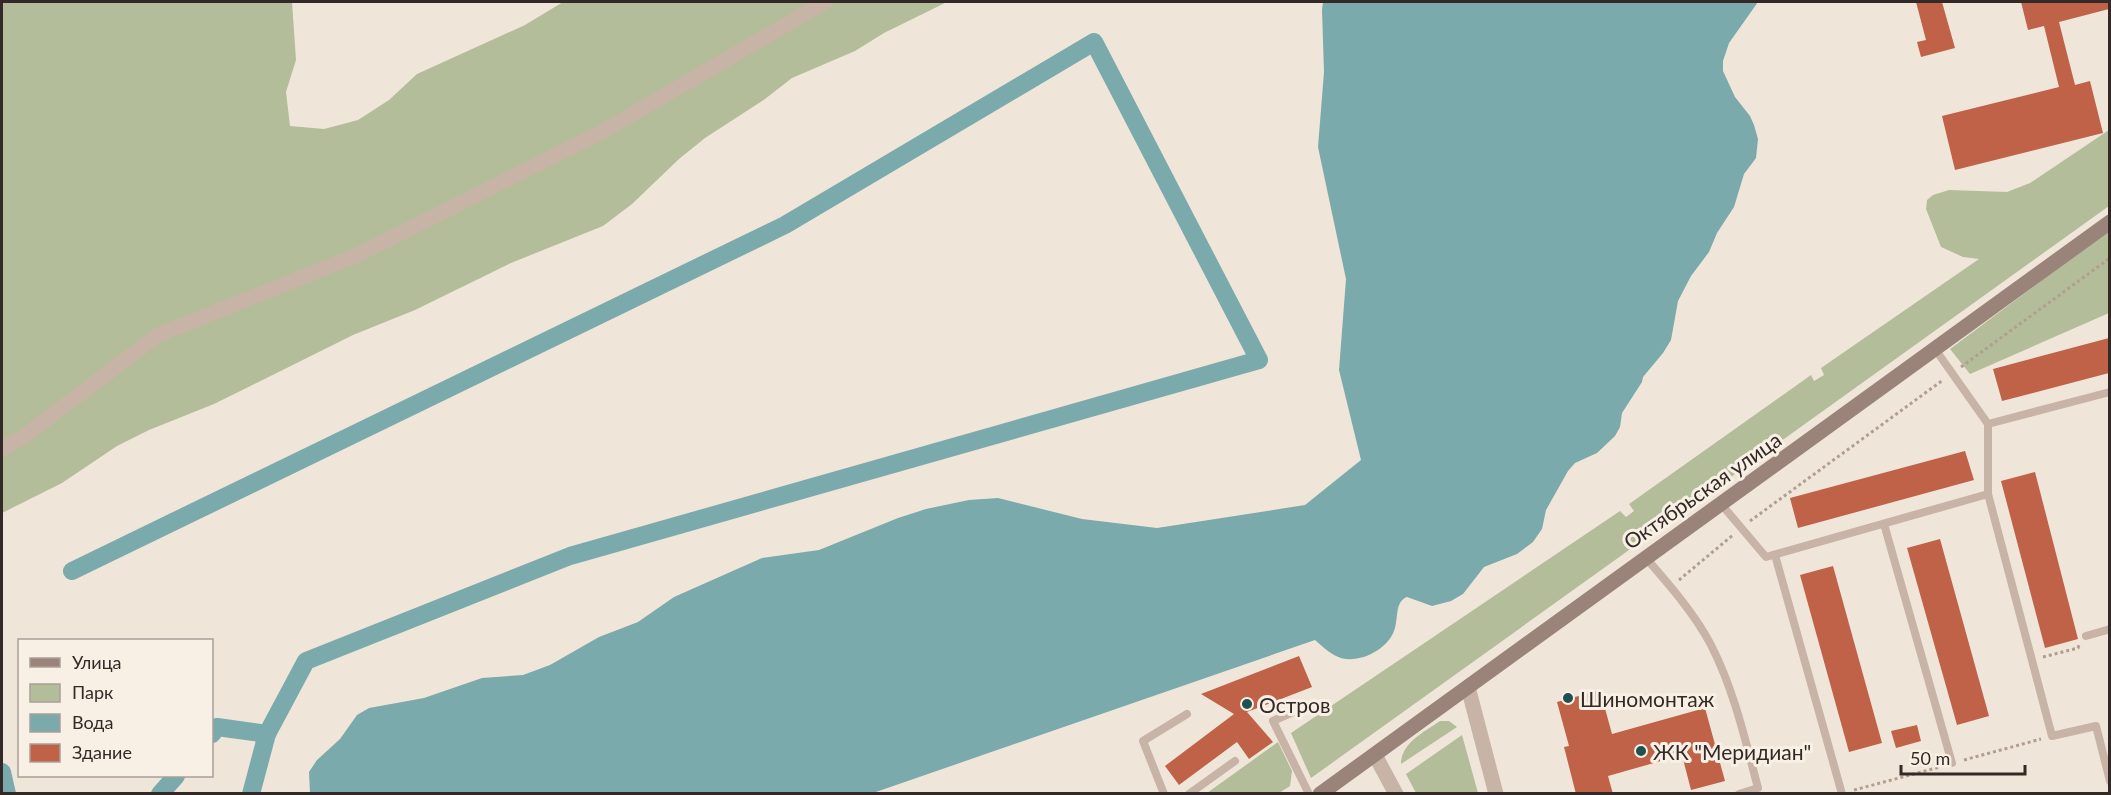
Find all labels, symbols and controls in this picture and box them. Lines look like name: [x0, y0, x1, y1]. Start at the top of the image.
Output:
street label: Октябрьская улица: [1618, 426, 1786, 554]
legend: [18, 639, 213, 777]
text: Улица: [72, 651, 122, 673]
text: Парк: [72, 681, 114, 703]
place label: Шиномонтаж: [1580, 686, 1715, 711]
marker: Шиномонтаж: [1561, 691, 1575, 705]
place label: Остров: [1259, 692, 1330, 717]
marker: Остров: [1240, 697, 1254, 711]
text: Вода: [72, 711, 113, 733]
scale bar: [1901, 738, 2026, 776]
place label: ЖК "Меридиан": [1653, 739, 1811, 764]
text: Здание: [72, 741, 132, 763]
marker: ЖК "Меридиан": [1634, 744, 1648, 758]
text: 50 m: [1910, 747, 1950, 769]

